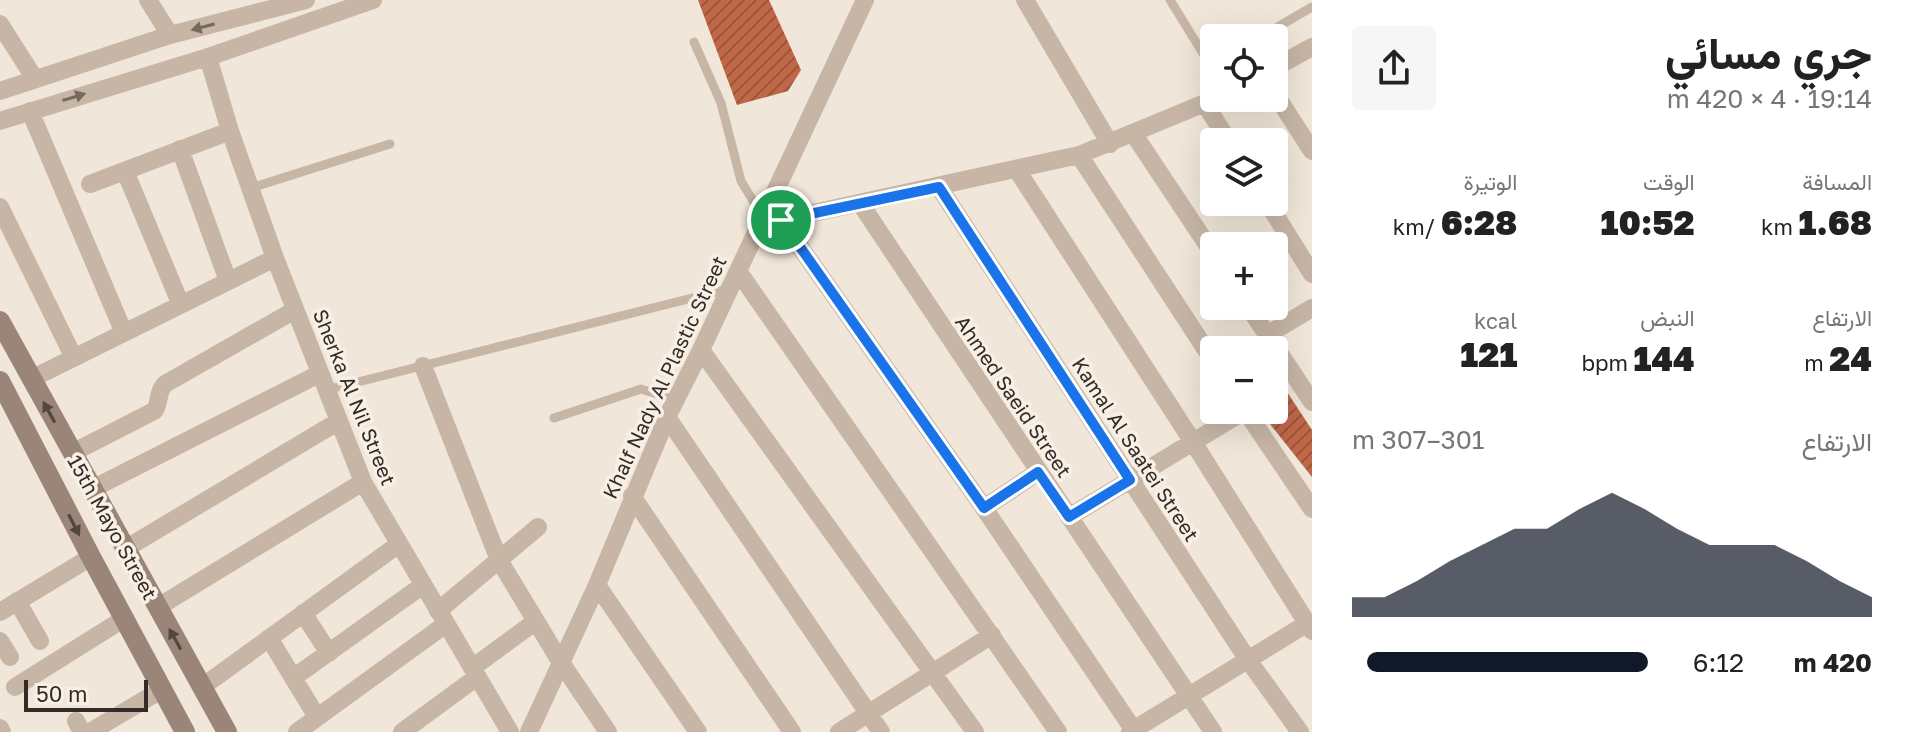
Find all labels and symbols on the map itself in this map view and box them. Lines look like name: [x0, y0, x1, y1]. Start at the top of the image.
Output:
one-way arrow: [191, 21, 216, 33]
one-way arrow: [63, 90, 87, 103]
pin: [747, 186, 815, 254]
street label: Khalf Nady Al Plastic Street: [597, 252, 731, 502]
street label: Sherka Al Nil Street: [309, 306, 401, 488]
street label: Ahmed Saeid Street: [951, 311, 1077, 481]
street label: Kamal Al Saatei Street: [1068, 353, 1204, 545]
one-way arrow: [42, 401, 56, 423]
street label: 15th Mayo Street: [63, 450, 163, 604]
one-way arrow: [68, 514, 81, 537]
one-way arrow: [169, 628, 182, 651]
scale bar: [24, 676, 148, 712]

